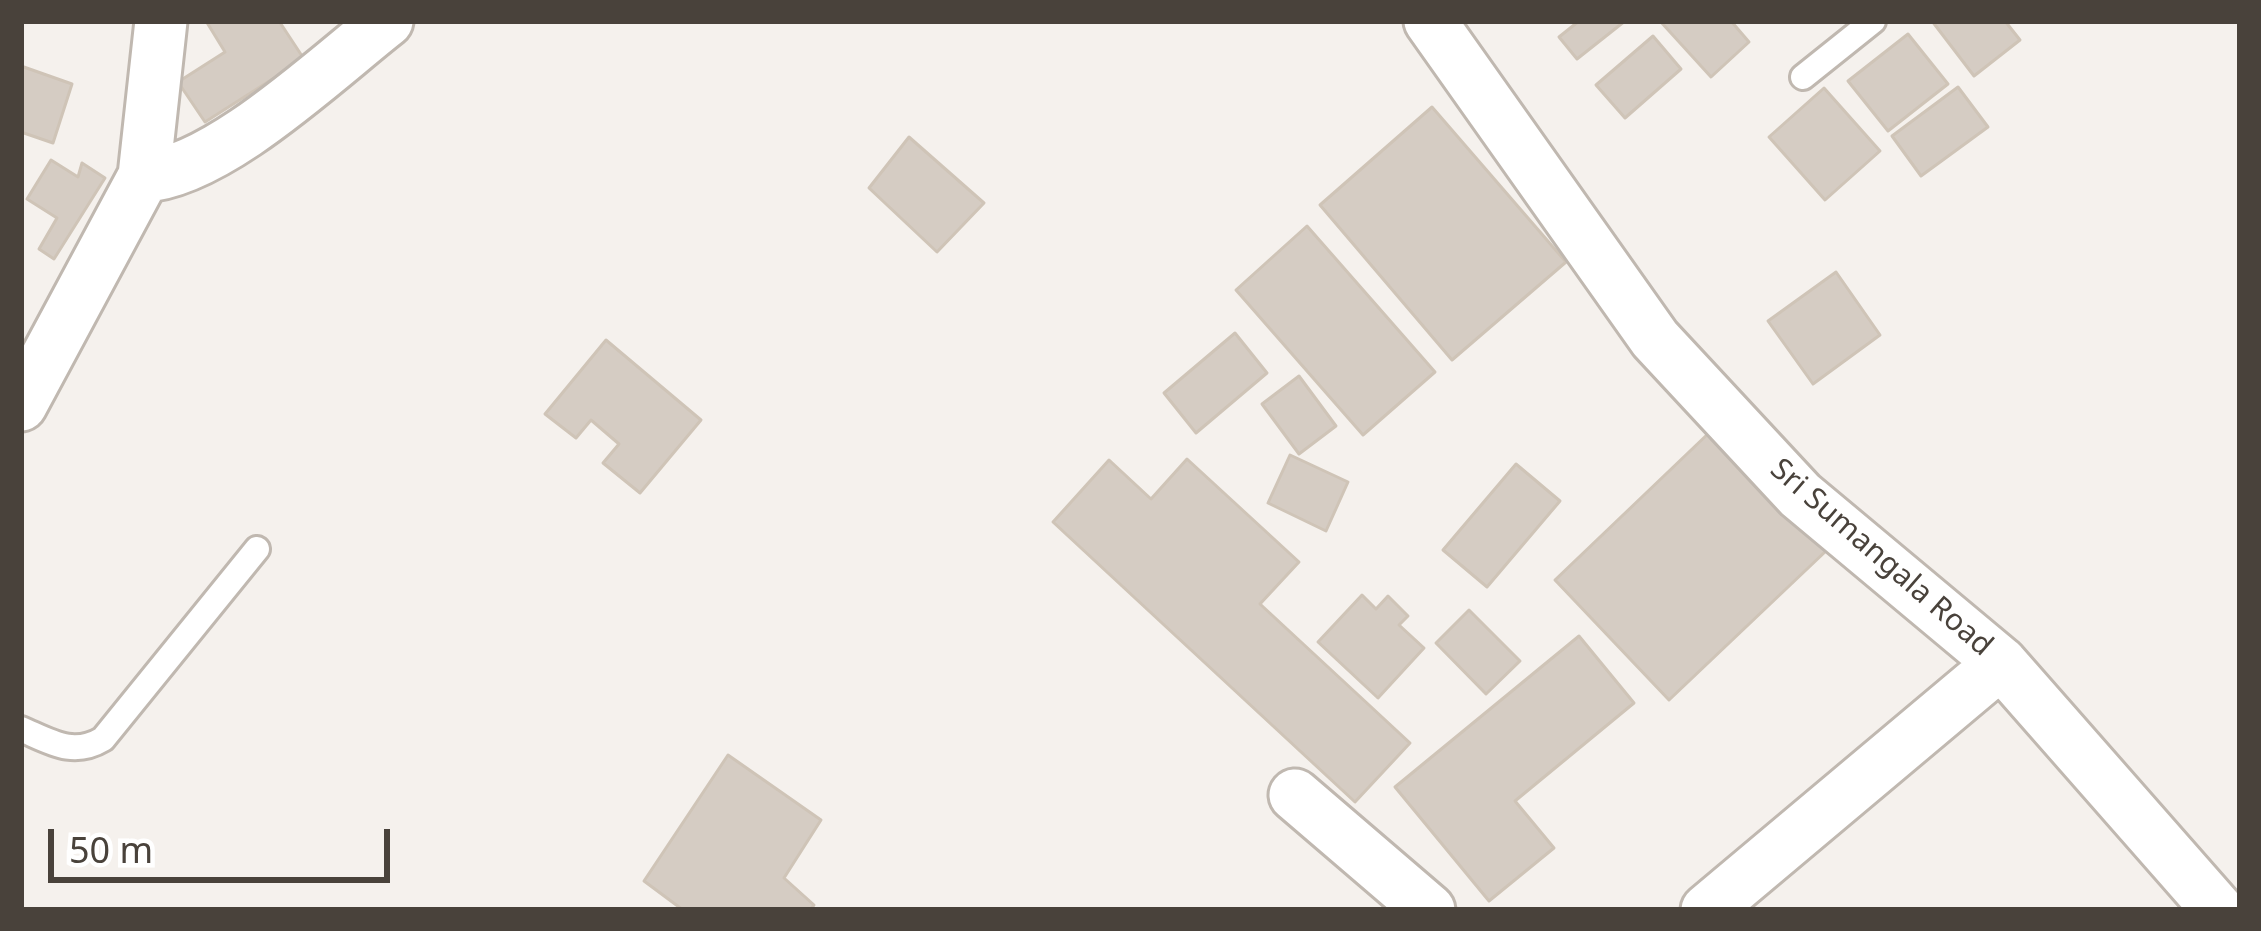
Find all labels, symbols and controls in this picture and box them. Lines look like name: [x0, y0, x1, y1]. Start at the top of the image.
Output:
street label: Sri Sumangala Road: [1763, 452, 1999, 664]
scale bar: [54, 805, 396, 879]
text: 50 m: [69, 825, 153, 874]

